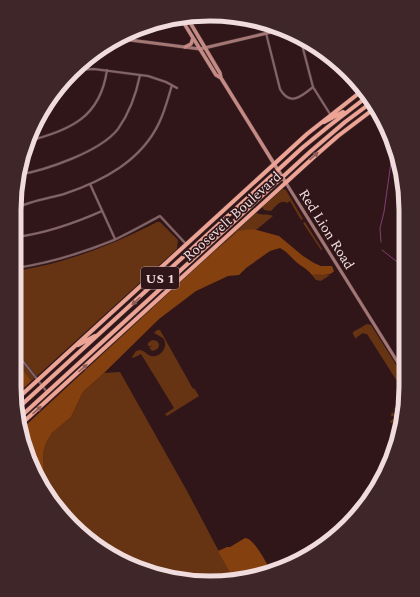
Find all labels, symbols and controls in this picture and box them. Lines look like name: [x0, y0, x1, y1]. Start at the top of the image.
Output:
one-way arrow: [309, 152, 320, 161]
street label: Roosevelt Boulevard: [179, 166, 286, 266]
street label: Red Lion Road: [293, 185, 360, 274]
road number: US 1: [141, 267, 179, 289]
one-way arrow: [131, 296, 141, 305]
one-way arrow: [78, 363, 88, 373]
one-way arrow: [31, 406, 42, 415]

